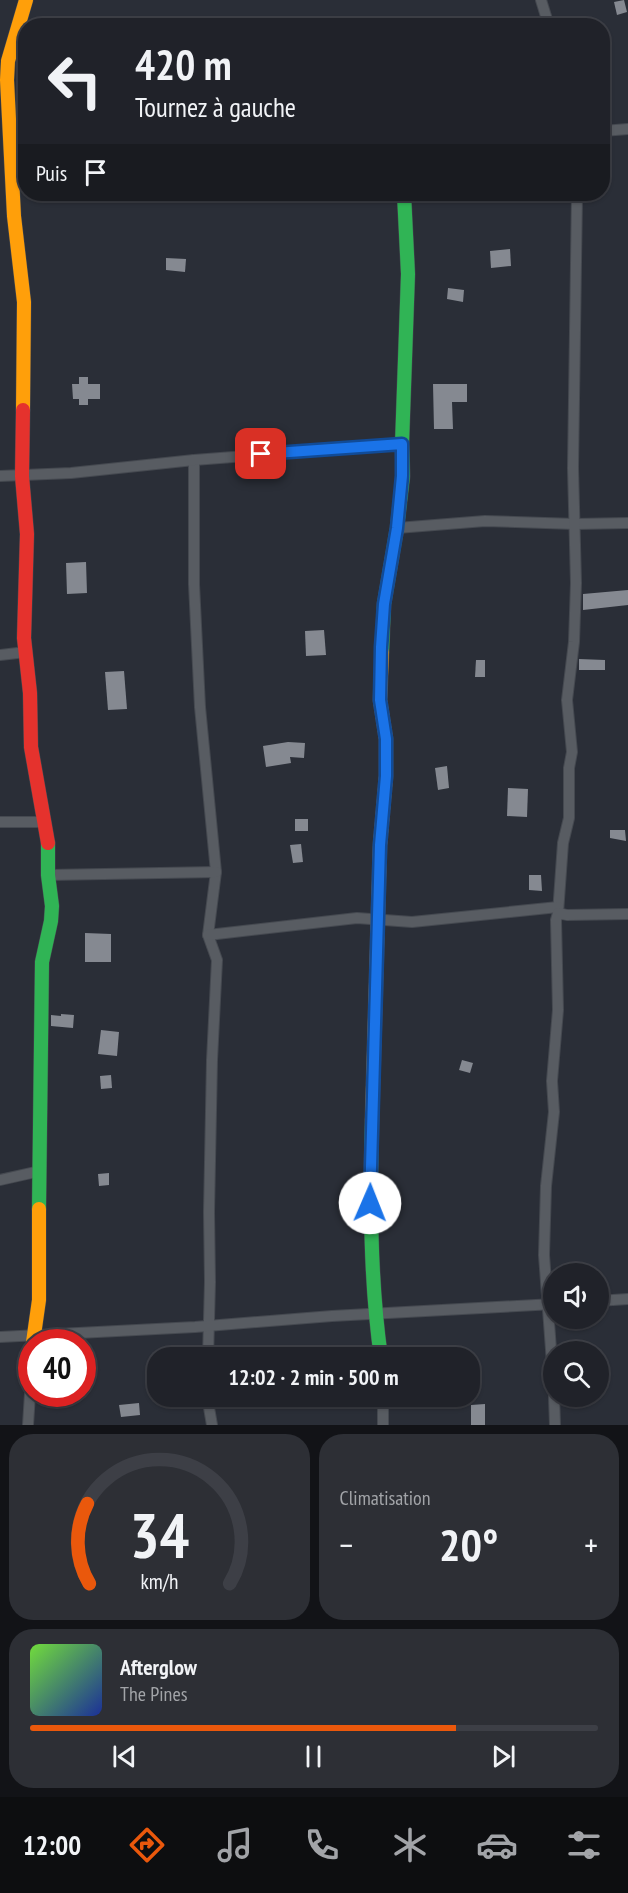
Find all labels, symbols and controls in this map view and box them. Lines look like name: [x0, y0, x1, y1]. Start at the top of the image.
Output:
text: 420 m: [135, 37, 232, 92]
icon: left: [36, 42, 114, 120]
text: Tournez à gauche: [135, 90, 296, 124]
icon: arrive: [79, 156, 112, 189]
text: Puis: [36, 159, 67, 187]
pin: [235, 428, 286, 479]
icon: arrive: [244, 437, 277, 470]
position arrow: [338, 1171, 402, 1235]
map controls: [543, 1263, 609, 1407]
button: sound: [543, 1263, 609, 1329]
speed limit sign: 40: [18, 1329, 96, 1407]
button: search: [543, 1341, 609, 1407]
text: 12:02 · 2 min · 500 m: [228, 1363, 399, 1391]
text: Climatisation: [340, 1485, 431, 1511]
text: 34: [129, 1494, 189, 1575]
text: 20°: [439, 1515, 498, 1573]
text: −: [340, 1523, 353, 1566]
text: +: [584, 1523, 598, 1566]
text: km/h: [140, 1567, 178, 1595]
text: Afterglow: [120, 1653, 197, 1681]
text: The Pines: [120, 1681, 187, 1707]
icon: previous: [108, 1740, 141, 1773]
icon: pause: [297, 1740, 330, 1773]
icon: next: [487, 1740, 520, 1773]
icon: directions: [126, 1824, 168, 1866]
icon: music: [214, 1824, 256, 1866]
icon: phone: [301, 1824, 343, 1866]
icon: climate: [389, 1824, 431, 1866]
icon: car: [476, 1824, 518, 1866]
icon: filters: [563, 1824, 605, 1866]
text: 12:00: [23, 1828, 81, 1862]

